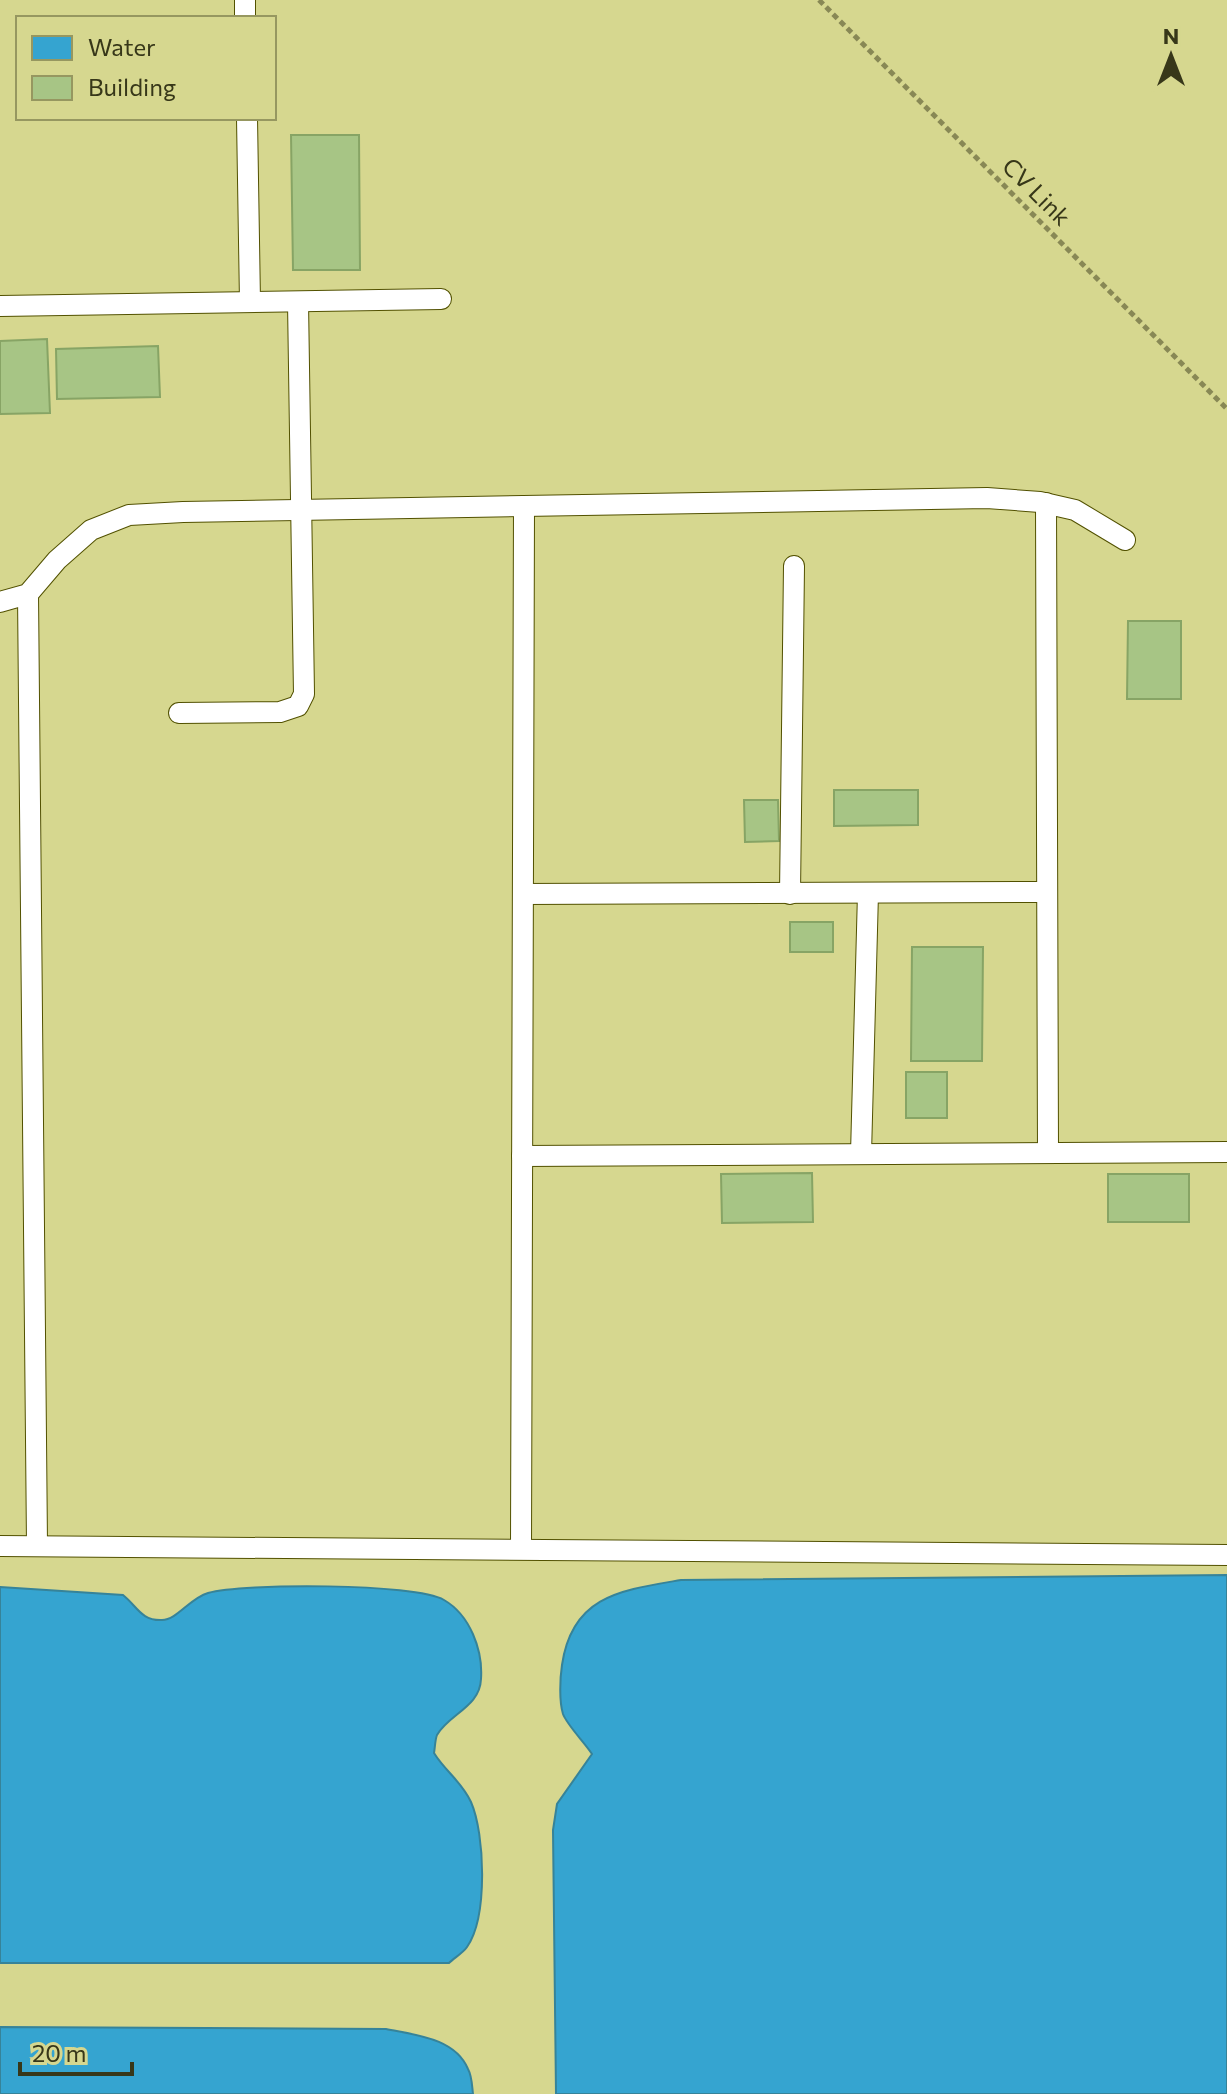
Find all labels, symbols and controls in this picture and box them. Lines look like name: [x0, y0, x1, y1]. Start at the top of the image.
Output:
legend: [16, 16, 276, 120]
north arrow: [1131, 16, 1211, 96]
text: N: [1163, 22, 1179, 49]
text: Water: [88, 32, 156, 61]
text: Building: [88, 72, 176, 101]
street label: CV Link: [997, 151, 1077, 231]
scale bar: [20, 2026, 132, 2076]
text: 20 m: [32, 2038, 86, 2067]

